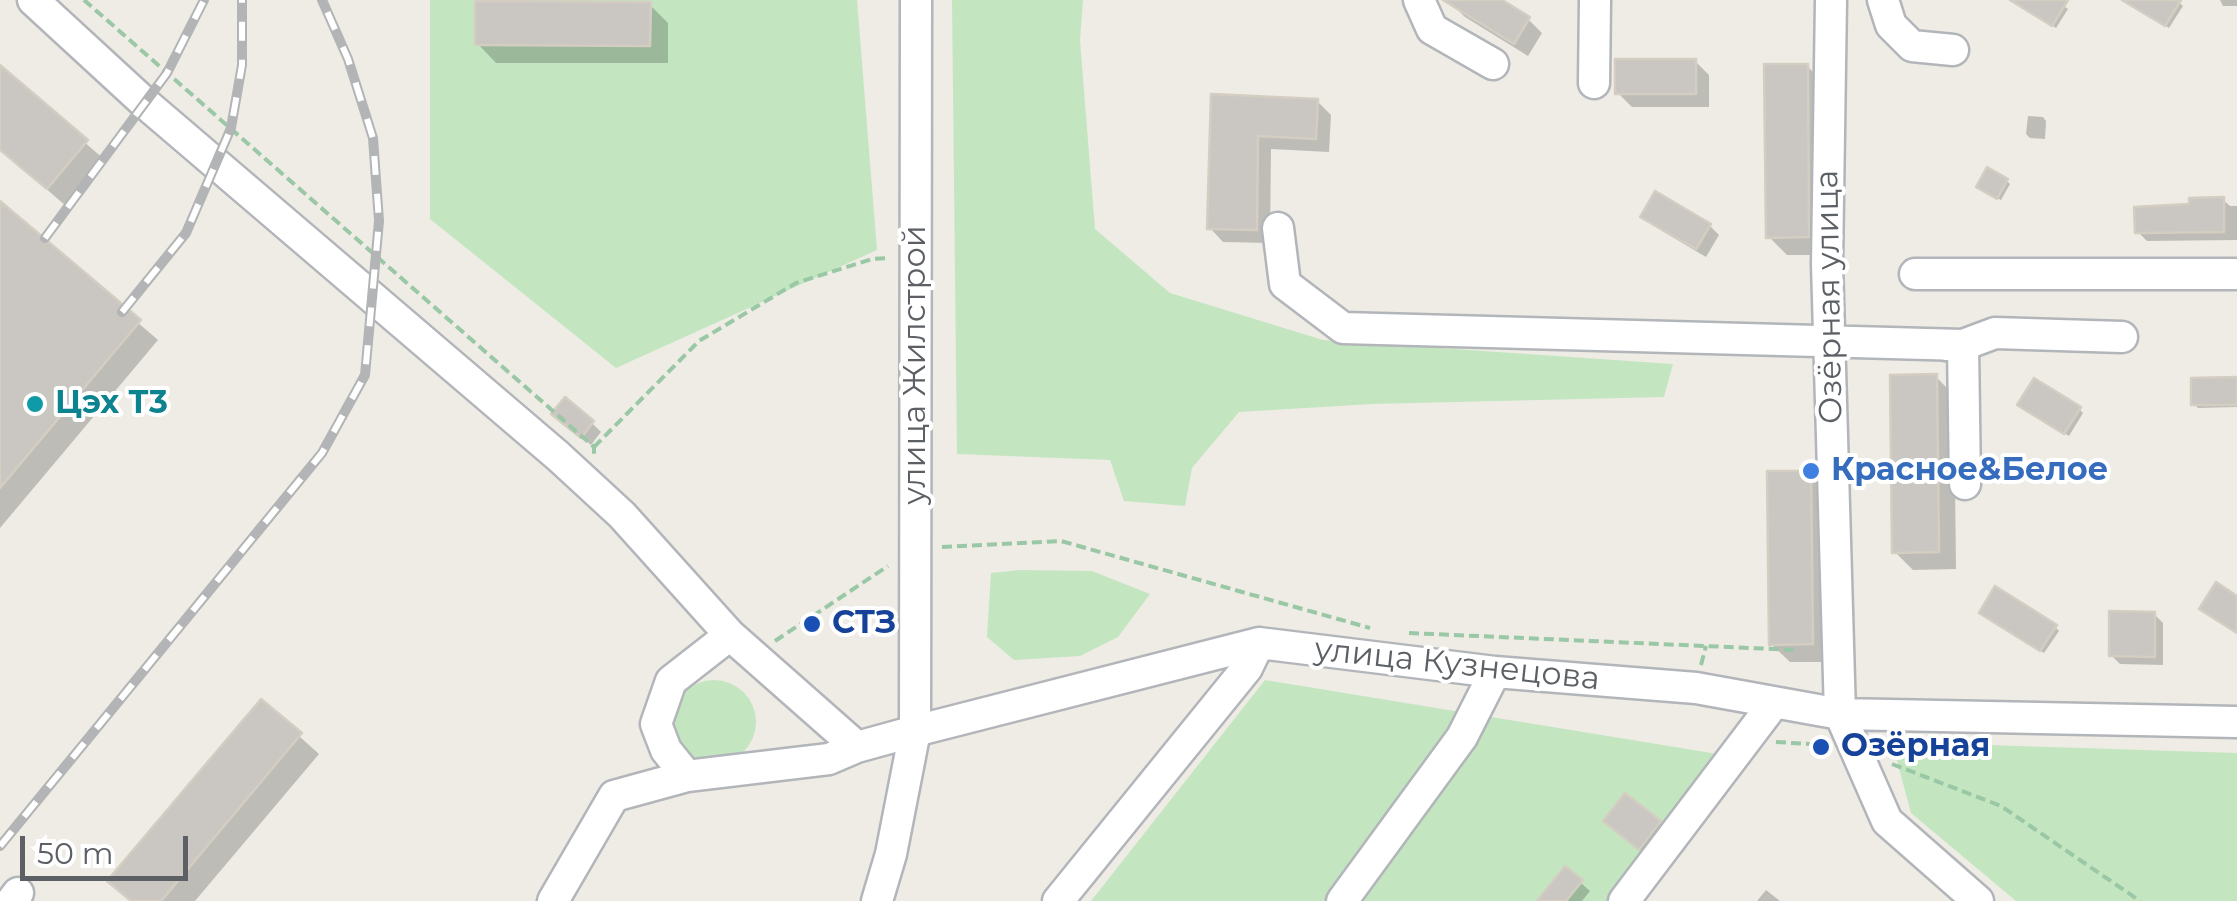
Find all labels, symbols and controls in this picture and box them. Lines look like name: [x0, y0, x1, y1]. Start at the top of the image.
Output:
street label: Озёрная улица: [1809, 170, 1851, 424]
street label: улица Жилстрой: [897, 225, 935, 505]
place label: Цэх Т3: [55, 385, 168, 423]
marker: Цэх Т3: [24, 393, 46, 415]
place label: Красное&Белое: [1831, 452, 2108, 490]
marker: Красное&Белое: [1800, 460, 1822, 482]
place label: СТЗ: [832, 605, 896, 643]
marker: СТЗ: [801, 613, 823, 635]
street label: улица Кузнецова: [1312, 631, 1602, 699]
place label: Озёрная: [1841, 728, 1990, 766]
marker: Озёрная: [1810, 736, 1832, 758]
scale bar: [25, 816, 192, 878]
text: 50 m: [37, 835, 114, 872]

